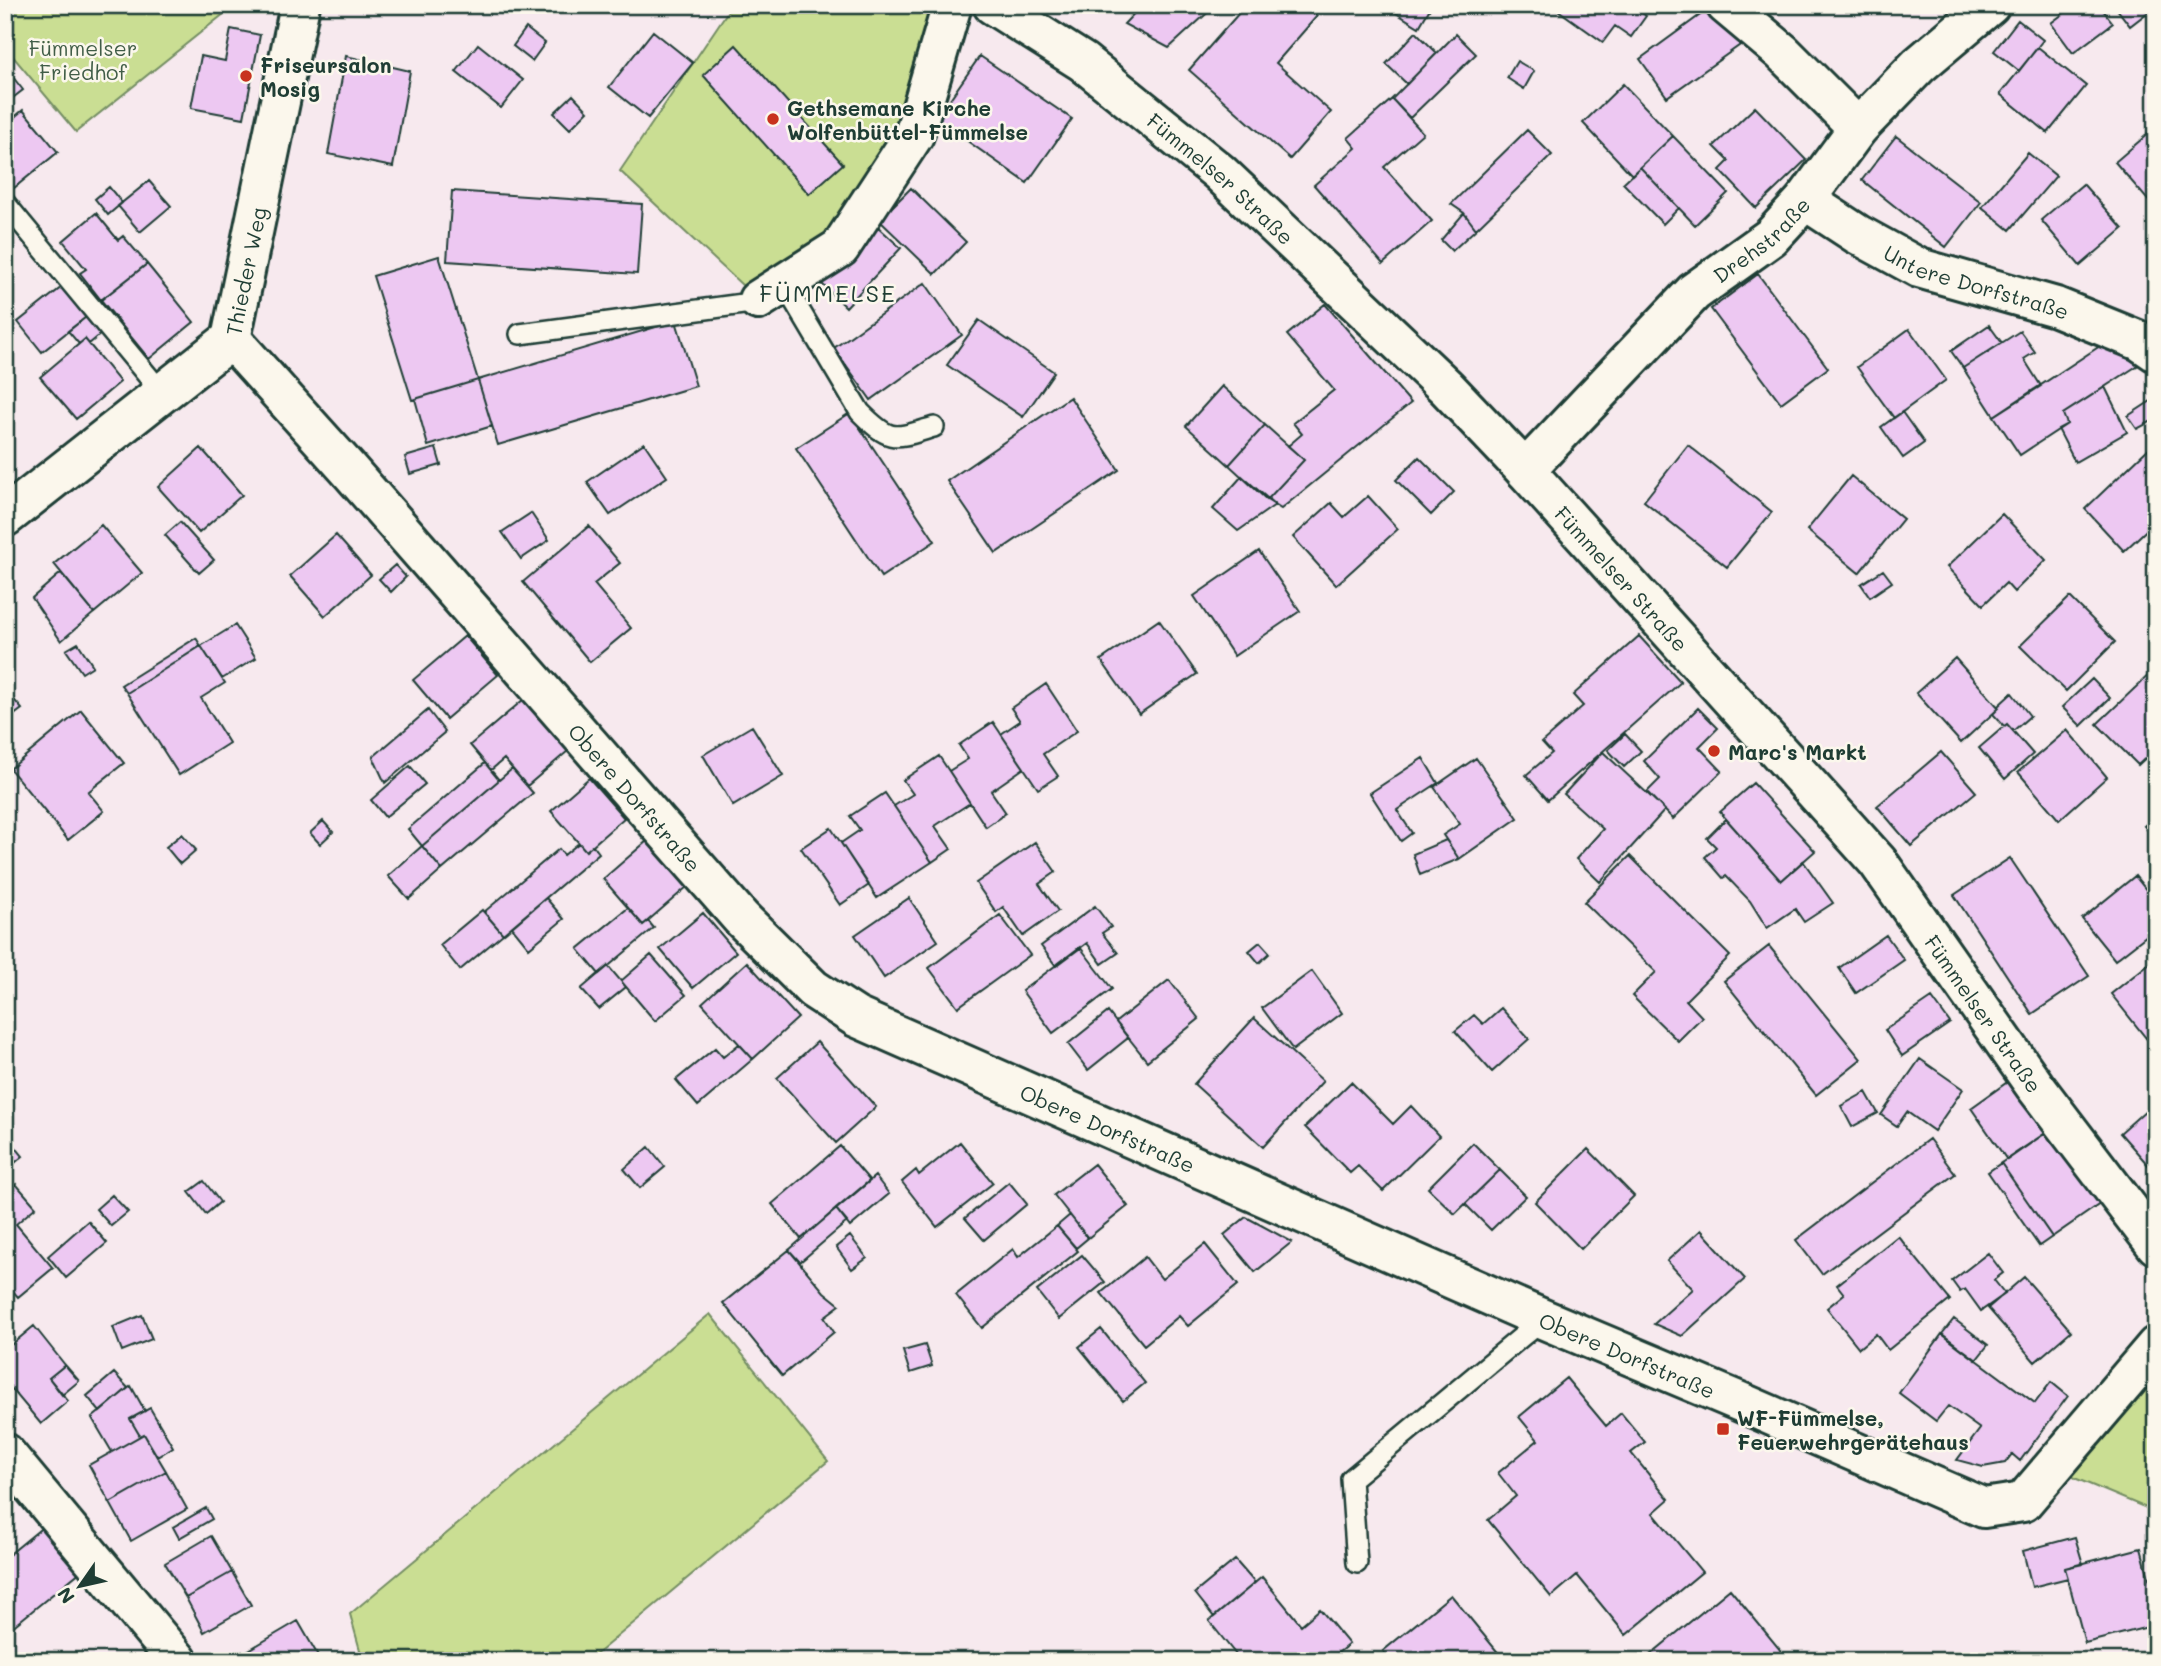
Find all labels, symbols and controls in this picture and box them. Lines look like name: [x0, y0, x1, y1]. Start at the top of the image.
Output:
park label: Fümmelser Friedhof: [29, 34, 137, 85]
place label: Friseursalon Mosig: [260, 51, 392, 102]
marker: Friseursalon Mosig: [238, 68, 254, 84]
place label: Gethsemane Kirche Wolfenbüttel-Fümmelse: [787, 94, 1028, 145]
street label: Fümmelser Straße: [1142, 106, 1300, 250]
marker: Gethsemane Kirche Wolfenbüttel-Fümmelse: [765, 111, 781, 127]
street label: Drehstraße: [1707, 191, 1815, 288]
street label: Thieder Weg: [219, 205, 271, 338]
street label: Untere Dorfstraße: [1880, 238, 2073, 325]
district label: FÜMMELSE: [759, 277, 897, 308]
street label: Fümmelser Straße: [1550, 500, 1695, 656]
street label: Obere Dorfstraße: [563, 717, 707, 877]
place label: Marc's Markt: [1728, 738, 1867, 765]
marker: Marc's Markt: [1706, 743, 1722, 759]
street label: Fümmelser Straße: [1919, 929, 2049, 1097]
street label: Obere Dorfstraße: [1016, 1077, 1199, 1178]
street label: Obere Dorfstraße: [1535, 1306, 1719, 1403]
place label: WF-Fümmelse, Feuerwehrgerätehaus: [1737, 1404, 1969, 1455]
marker: WF-Fümmelse, Feuerwehrgerätehaus: [1715, 1421, 1731, 1437]
north arrow: [46, 1550, 116, 1620]
text: N: [51, 1583, 80, 1609]

